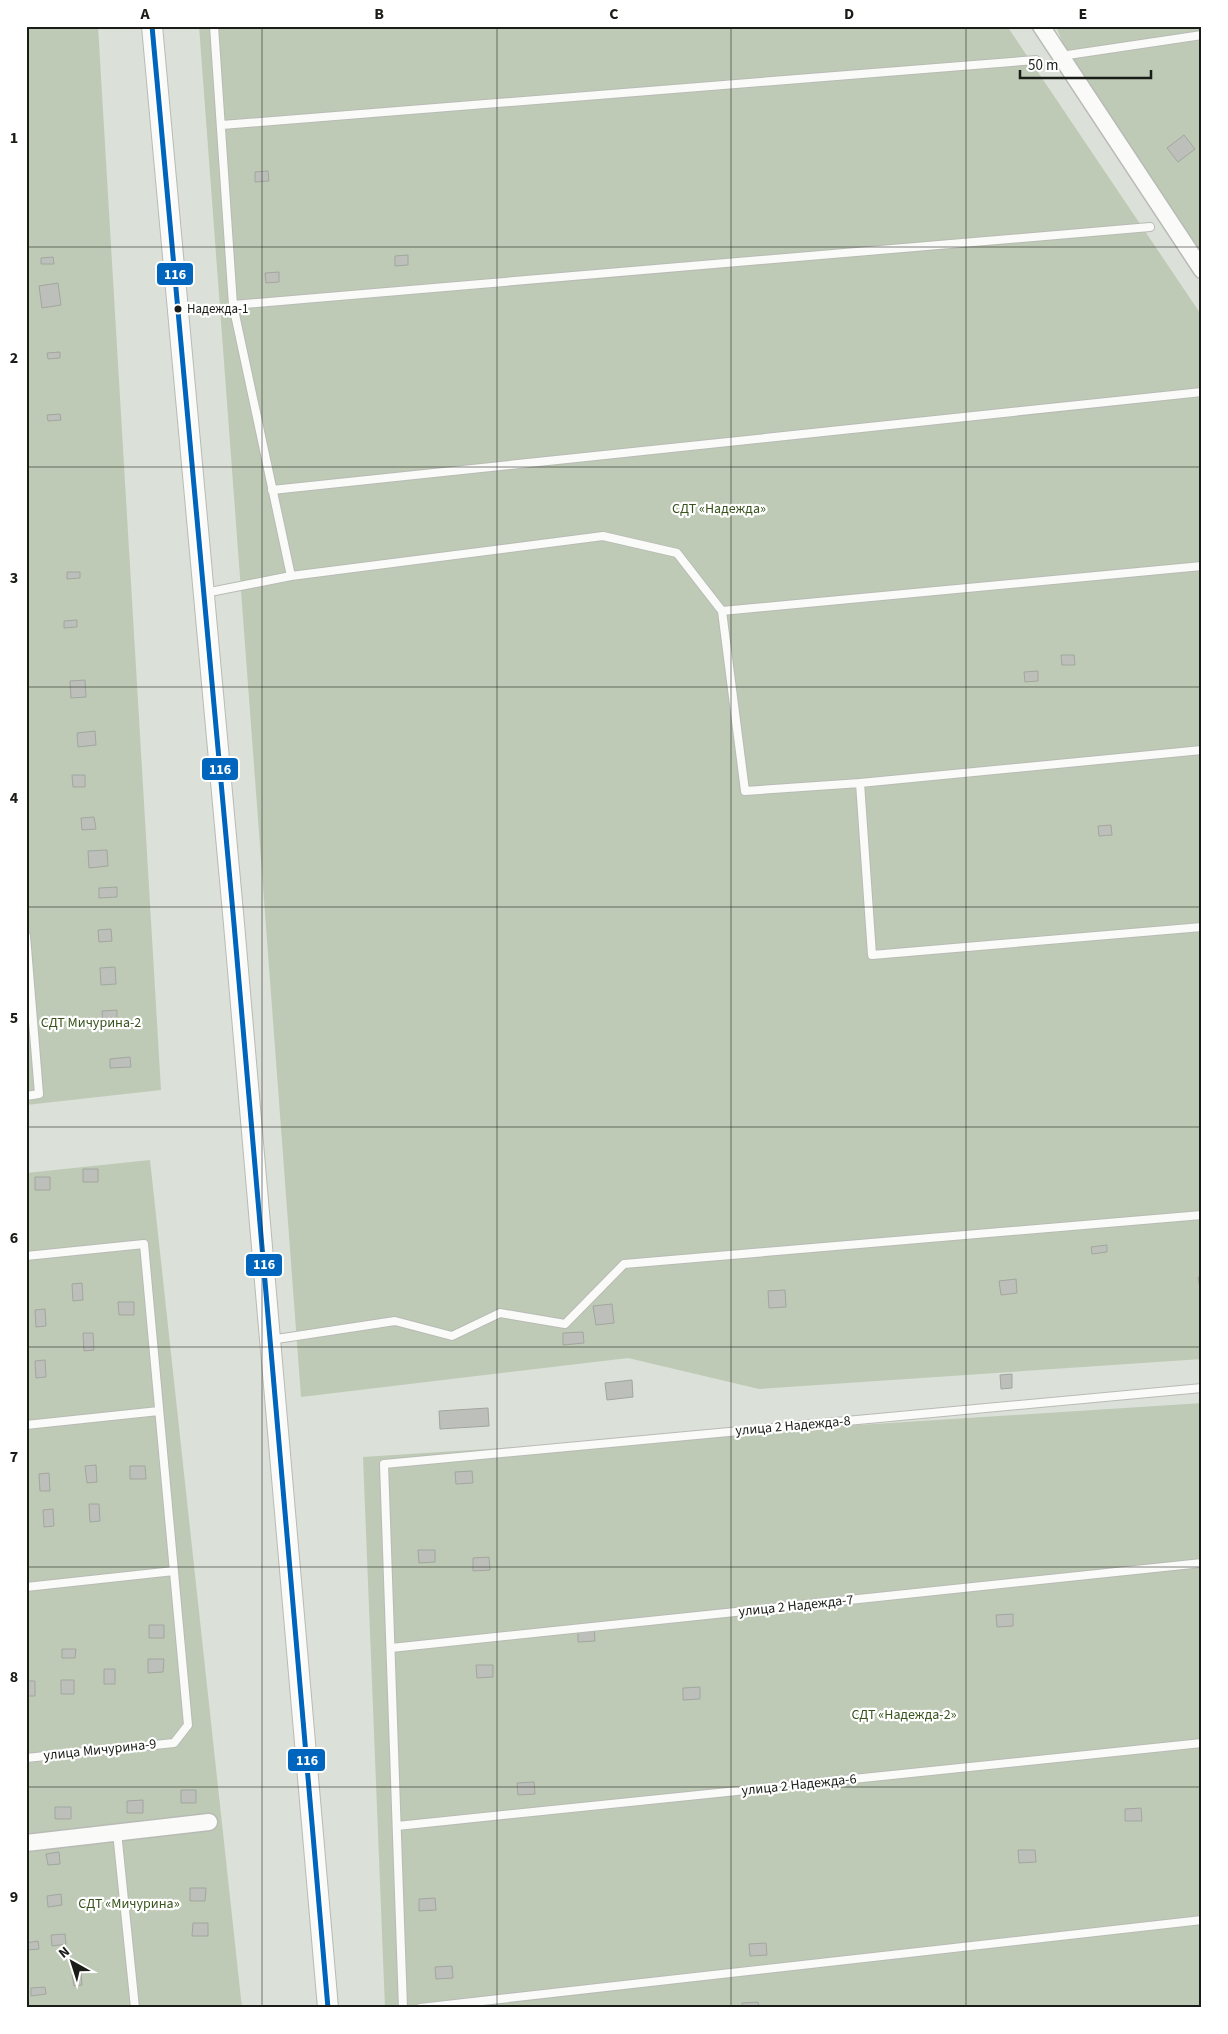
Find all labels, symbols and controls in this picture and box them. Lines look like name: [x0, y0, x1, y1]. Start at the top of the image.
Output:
text: A: [139, 3, 150, 25]
text: B: [374, 3, 384, 25]
text: C: [609, 3, 619, 25]
text: D: [844, 3, 854, 25]
text: E: [1079, 3, 1087, 25]
scale bar: [1020, 48, 1152, 80]
text: 50 m: [1028, 55, 1058, 76]
text: 1: [10, 127, 18, 149]
line badge: 116: [156, 262, 194, 286]
text: 116: [164, 265, 186, 285]
place label: Надежда-1: [187, 300, 249, 318]
marker: Надежда-1: [173, 304, 183, 314]
text: 2: [10, 347, 18, 369]
park label: СДТ «Надежда»: [672, 499, 766, 519]
text: 3: [10, 567, 18, 589]
line badge: 116: [201, 757, 239, 781]
text: 116: [209, 760, 231, 780]
text: 4: [10, 787, 19, 809]
text: 5: [10, 1007, 18, 1029]
park label: СДТ Мичурина-2: [41, 1013, 141, 1033]
text: 6: [10, 1227, 18, 1249]
line badge: 116: [245, 1253, 283, 1277]
text: 116: [253, 1255, 275, 1275]
street label: улица 2 Надежда-8: [735, 1411, 851, 1441]
text: 7: [10, 1446, 18, 1468]
street label: улица 2 Надежда-7: [738, 1590, 855, 1622]
text: 8: [10, 1666, 18, 1688]
park label: СДТ «Надежда-2»: [851, 1705, 957, 1725]
street label: улица Мичурина-9: [43, 1734, 157, 1766]
line badge: 116: [287, 1748, 326, 1772]
text: 116: [296, 1751, 318, 1771]
street label: улица 2 Надежда-6: [741, 1769, 858, 1801]
text: 9: [10, 1886, 18, 1908]
park label: СДТ «Мичурина»: [78, 1894, 180, 1914]
north arrow: [48, 1936, 98, 1986]
text: N: [55, 1942, 74, 1963]

